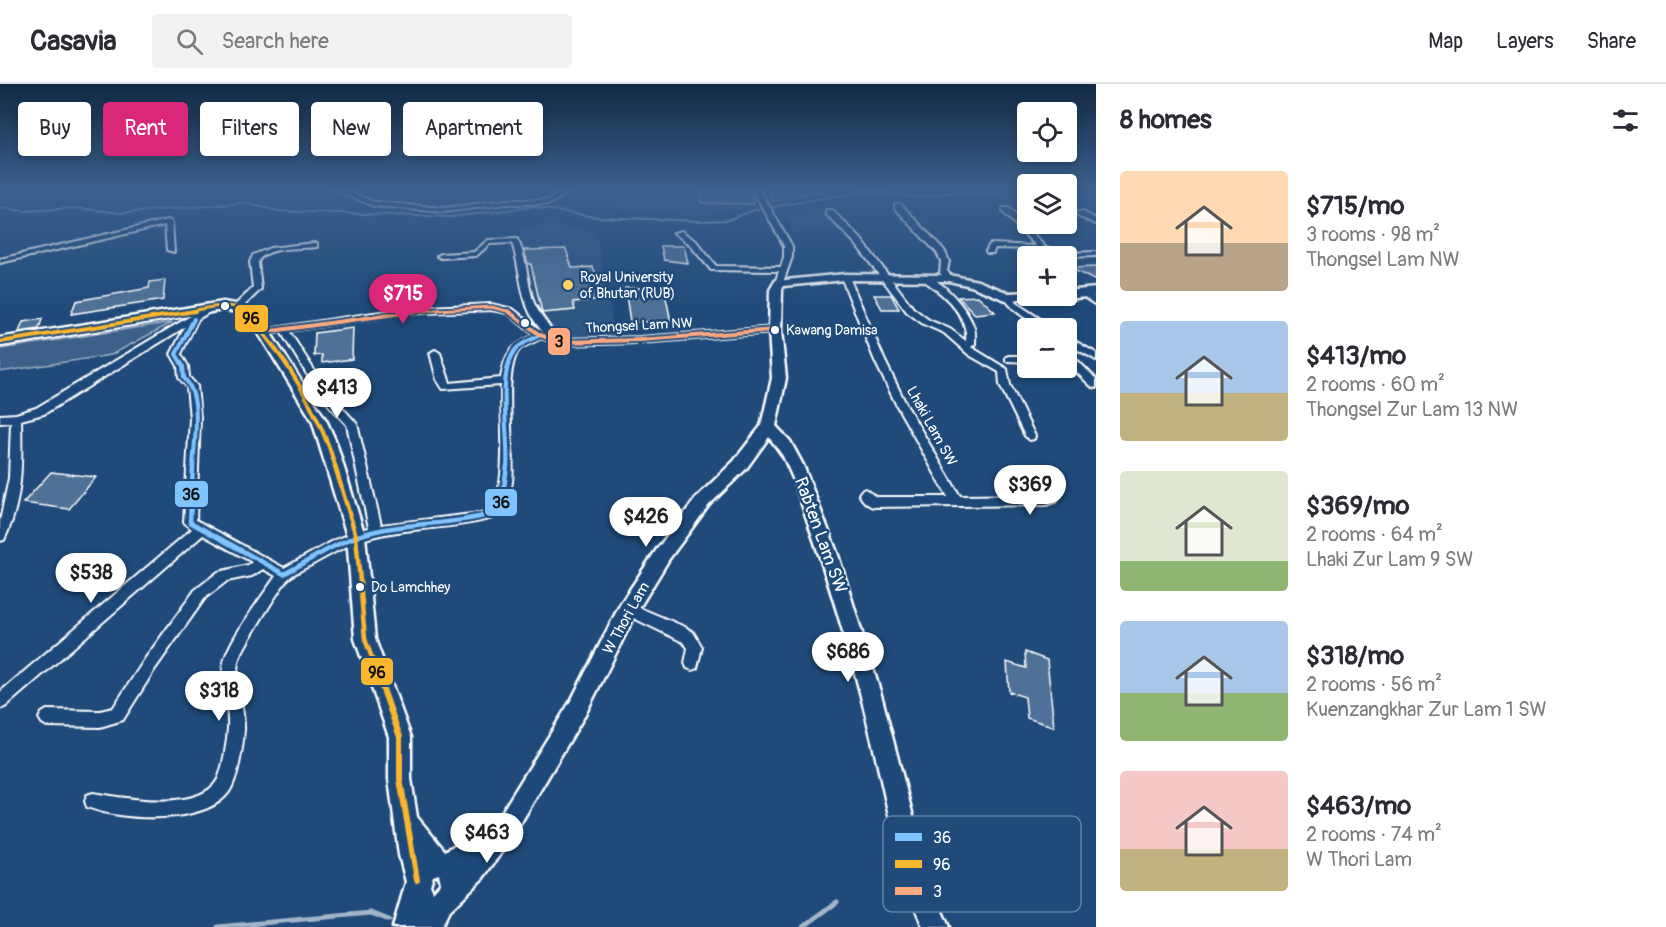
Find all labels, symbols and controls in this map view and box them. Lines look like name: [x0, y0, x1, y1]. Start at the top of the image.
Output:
search box: [152, 14, 572, 68]
text: Casavia: [30, 24, 116, 59]
icon: search: [173, 25, 206, 58]
text: Search here: [221, 27, 329, 55]
text: Map: [1428, 28, 1463, 55]
text: Layers: [1496, 28, 1554, 55]
text: Share: [1587, 28, 1636, 55]
chip: Buy: [18, 102, 91, 156]
chip: Rent: [103, 102, 188, 156]
chip: Filters: [200, 102, 299, 156]
chip: New: [311, 102, 391, 156]
chip: Apartment: [403, 102, 543, 156]
map controls: [1017, 102, 1077, 378]
button: locate: [1017, 102, 1077, 162]
text: 8 homes: [1120, 104, 1212, 136]
icon: filters: [1609, 104, 1642, 137]
button: layers: [1017, 174, 1077, 234]
text: $715/mo: [1306, 190, 1405, 222]
icon: home: [1168, 195, 1240, 267]
text: 3 rooms · 98 m²: [1306, 222, 1440, 247]
button: +: [1017, 246, 1077, 306]
text: Thongsel Lam NW: [1306, 247, 1460, 272]
place label: Royal University of Bhutan (RUB): [580, 269, 675, 302]
pin: $715: [367, 274, 439, 325]
marker: Royal University of Bhutan (RUB): [561, 278, 575, 292]
text: $715: [383, 281, 423, 306]
unlabelled marker: [219, 300, 231, 312]
line badge: 96: [234, 304, 269, 333]
text: 96: [242, 309, 260, 329]
street label: Thongsel Lam NW: [585, 314, 693, 337]
unlabelled marker: [519, 317, 531, 329]
button: −: [1017, 318, 1077, 378]
place label: Kawang Damisa: [786, 322, 877, 339]
marker: Kawang Damisa: [769, 324, 781, 336]
line badge: 3: [547, 327, 571, 356]
text: 3: [555, 332, 564, 352]
text: $413/mo: [1306, 340, 1406, 372]
icon: home: [1168, 345, 1240, 417]
pin: $413: [301, 368, 373, 419]
text: 2 rooms · 60 m²: [1306, 372, 1445, 397]
text: $413: [316, 375, 358, 400]
street label: Lhaki Lam SW: [902, 383, 961, 470]
text: Thongsel Zur Lam 13 NW: [1306, 397, 1518, 422]
pin: $369: [994, 465, 1066, 516]
text: $369: [1008, 472, 1052, 497]
street label: Rabten Lam SW: [789, 474, 852, 596]
line badge: 36: [174, 480, 209, 508]
text: 36: [182, 485, 200, 505]
line badge: 36: [484, 488, 518, 517]
text: $369/mo: [1306, 490, 1410, 522]
text: 36: [492, 493, 510, 513]
icon: home: [1168, 495, 1240, 567]
pin: $426: [610, 497, 682, 548]
text: $426: [623, 504, 669, 529]
text: 2 rooms · 64 m²: [1306, 522, 1443, 547]
text: Lhaki Zur Lam 9 SW: [1306, 547, 1473, 572]
pin: $538: [55, 553, 127, 604]
text: $538: [70, 560, 112, 585]
place label: Do Lamchhey: [371, 579, 450, 596]
street label: W Thori Lam: [599, 579, 654, 658]
marker: Do Lamchhey: [354, 581, 366, 593]
pin: $686: [812, 632, 884, 683]
text: $686: [826, 639, 870, 664]
text: $318/mo: [1306, 640, 1404, 672]
icon: home: [1168, 645, 1240, 717]
line badge: 96: [360, 657, 394, 686]
text: 96: [368, 663, 386, 683]
pin: $318: [183, 671, 255, 722]
text: 2 rooms · 56 m²: [1306, 672, 1442, 697]
text: $318: [199, 678, 239, 703]
text: Kuenzangkhar Zur Lam 1 SW: [1306, 697, 1547, 722]
text: $463/mo: [1306, 790, 1411, 822]
icon: home: [1168, 795, 1240, 867]
pin: $463: [451, 813, 523, 864]
legend: [883, 816, 1081, 912]
text: $463: [464, 820, 510, 845]
text: 2 rooms · 74 m²: [1306, 822, 1442, 847]
text: 36: [933, 828, 951, 848]
text: W Thori Lam: [1306, 847, 1412, 872]
text: 96: [933, 855, 951, 875]
text: 3: [933, 882, 942, 902]

